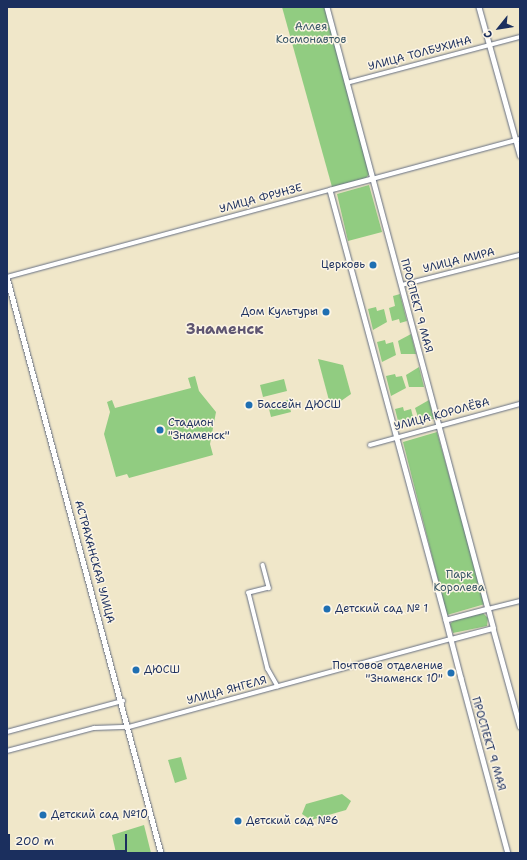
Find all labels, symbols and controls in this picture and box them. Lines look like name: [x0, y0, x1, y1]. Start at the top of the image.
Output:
north arrow: [479, 8, 519, 48]
park label: Аллея Космонавтов: [276, 21, 346, 47]
text: С: [480, 28, 496, 41]
street label: УЛИЦА ТОЛБУХИНА: [367, 34, 473, 74]
street label: УЛИЦА ФРУНЗЕ: [218, 182, 304, 216]
street label: УЛИЦА МИРА: [422, 246, 496, 276]
place label: Церковь: [321, 258, 365, 272]
street label: ПРОСПЕКТ 9 МАЯ: [397, 258, 435, 354]
marker: Церковь: [368, 260, 378, 270]
place label: Дом Культуры: [241, 305, 318, 319]
marker: Дом Культуры: [321, 307, 331, 317]
district label: Знаменск: [186, 321, 264, 339]
street label: УЛИЦА КОРОЛЁВА: [393, 396, 491, 434]
place label: Бассейн ДЮСШ: [257, 398, 341, 412]
marker: Бассейн ДЮСШ: [244, 400, 254, 410]
place label: Стадион "Знаменск": [168, 417, 230, 443]
marker: Стадион "Знаменск": [155, 425, 165, 435]
street label: АСТРАХАНСКАЯ УЛИЦА: [71, 499, 117, 625]
park label: Парк Королева: [434, 569, 484, 595]
place label: Детский сад № 1: [335, 602, 428, 616]
marker: Детский сад № 1: [322, 604, 332, 614]
place label: Почтовое отделение "Знаменск 10": [333, 660, 443, 686]
place label: ДЮСШ: [144, 663, 180, 677]
marker: ДЮСШ: [131, 665, 141, 675]
marker: Почтовое отделение "Знаменск 10": [446, 668, 456, 678]
street label: УЛИЦА ЯНГЕЛЯ: [186, 674, 268, 708]
street label: ПРОСПЕКТ 9 МАЯ: [468, 696, 508, 792]
place label: Детский сад №10: [51, 808, 148, 822]
marker: Детский сад №10: [38, 810, 48, 820]
place label: Детский сад №6: [246, 814, 339, 828]
marker: Детский сад №6: [233, 816, 243, 826]
scale bar: [10, 826, 129, 852]
text: 200 m: [15, 833, 54, 849]

